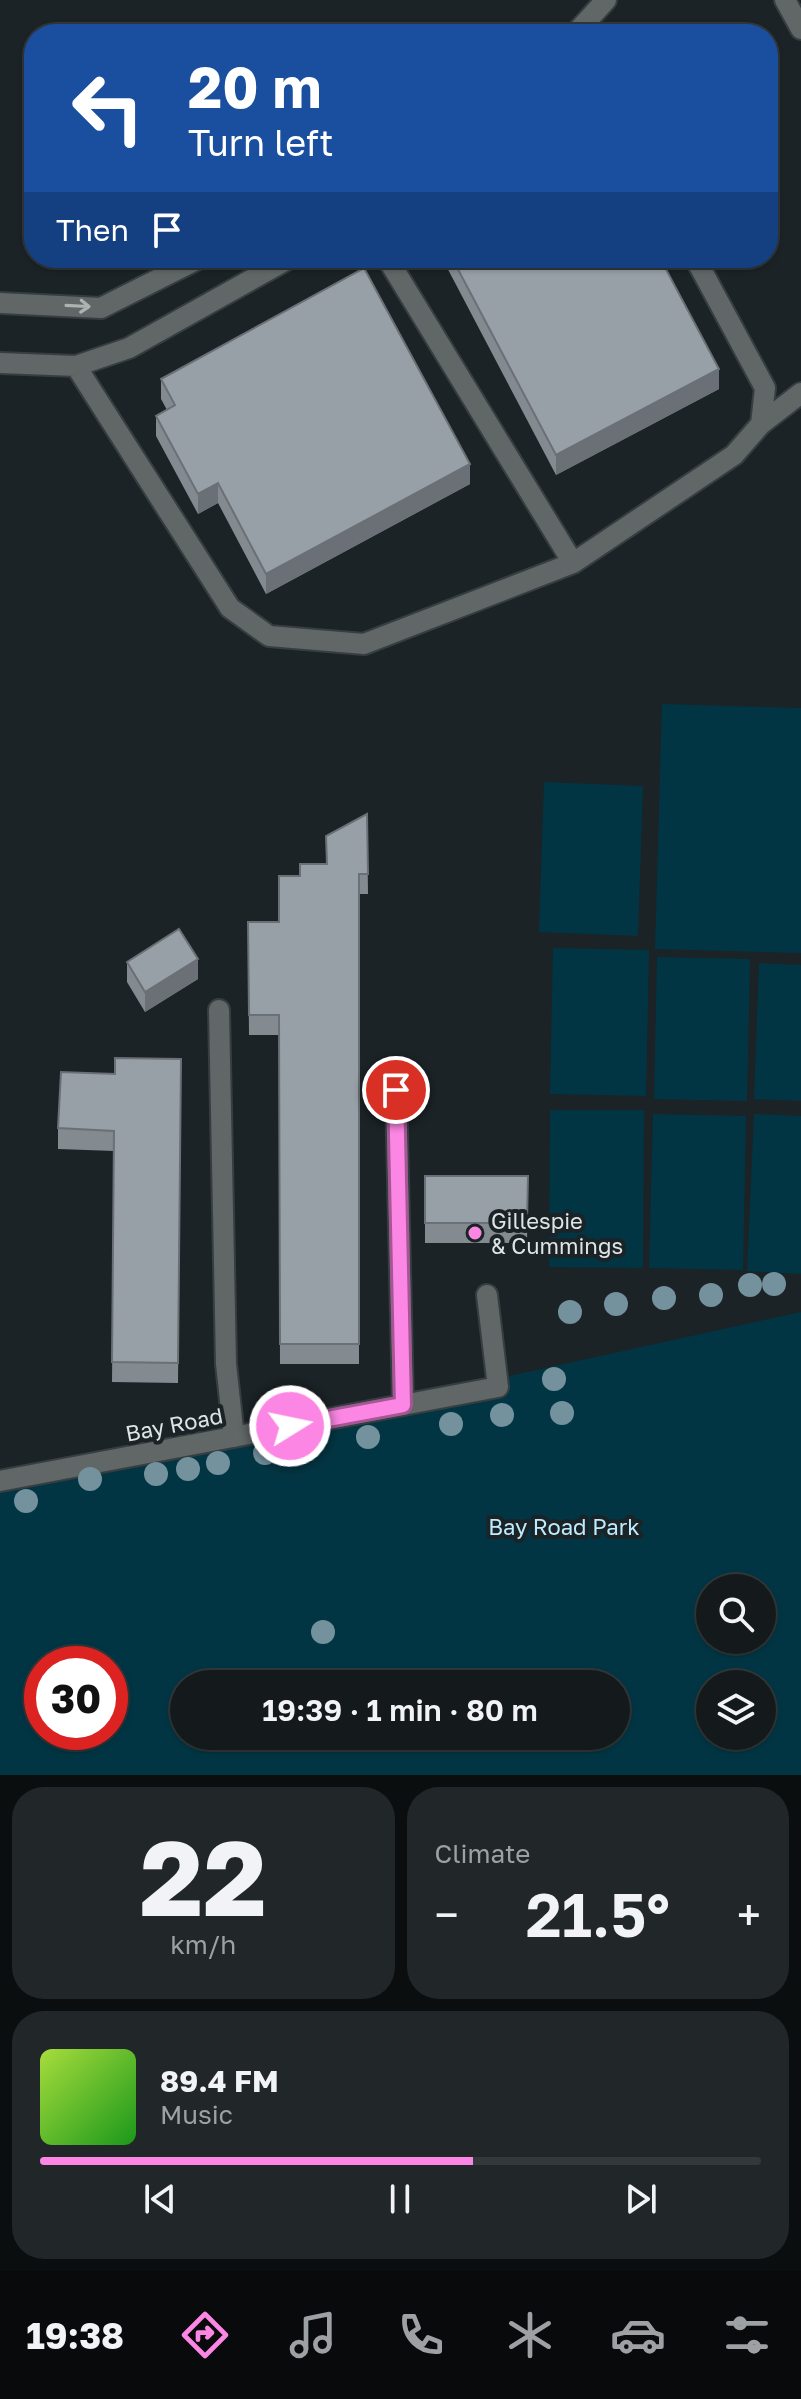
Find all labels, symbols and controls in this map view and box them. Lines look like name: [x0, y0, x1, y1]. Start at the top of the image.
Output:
text: 20 m: [188, 53, 322, 120]
icon: left: [56, 56, 160, 160]
text: Turn left: [188, 121, 334, 164]
icon: arrive: [145, 208, 189, 252]
text: Then: [56, 212, 129, 248]
one-way arrow: [64, 299, 91, 314]
pin: [362, 1056, 430, 1124]
icon: arrive: [374, 1068, 418, 1112]
place label: Gillespie & Cummings: [491, 1207, 623, 1259]
marker: Gillespie & Cummings: [466, 1224, 484, 1242]
position arrow: [248, 1384, 332, 1468]
street label: Bay Road: [123, 1401, 225, 1447]
park label: Bay Road Park: [488, 1513, 640, 1540]
map controls: [696, 1574, 776, 1750]
button: search: [696, 1574, 776, 1654]
speed limit sign: 30: [24, 1646, 128, 1750]
button: layers: [696, 1670, 776, 1750]
text: 19:39 · 1 min · 80 m: [262, 1692, 538, 1728]
text: 22: [140, 1814, 267, 1939]
text: Climate: [435, 1838, 530, 1869]
text: 21.5°: [526, 1878, 670, 1950]
text: −: [435, 1888, 459, 1941]
text: +: [737, 1888, 761, 1941]
text: km/h: [170, 1929, 236, 1960]
text: 89.4 FM: [160, 2063, 279, 2099]
text: Music: [160, 2099, 233, 2130]
icon: previous: [138, 2177, 182, 2221]
icon: pause: [378, 2177, 422, 2221]
icon: next: [619, 2177, 663, 2221]
icon: directions: [177, 2307, 233, 2363]
icon: music: [285, 2307, 341, 2363]
icon: phone: [393, 2307, 449, 2363]
icon: climate: [502, 2307, 558, 2363]
icon: car: [610, 2307, 666, 2363]
icon: filters: [719, 2307, 775, 2363]
text: 19:38: [26, 2314, 124, 2357]

